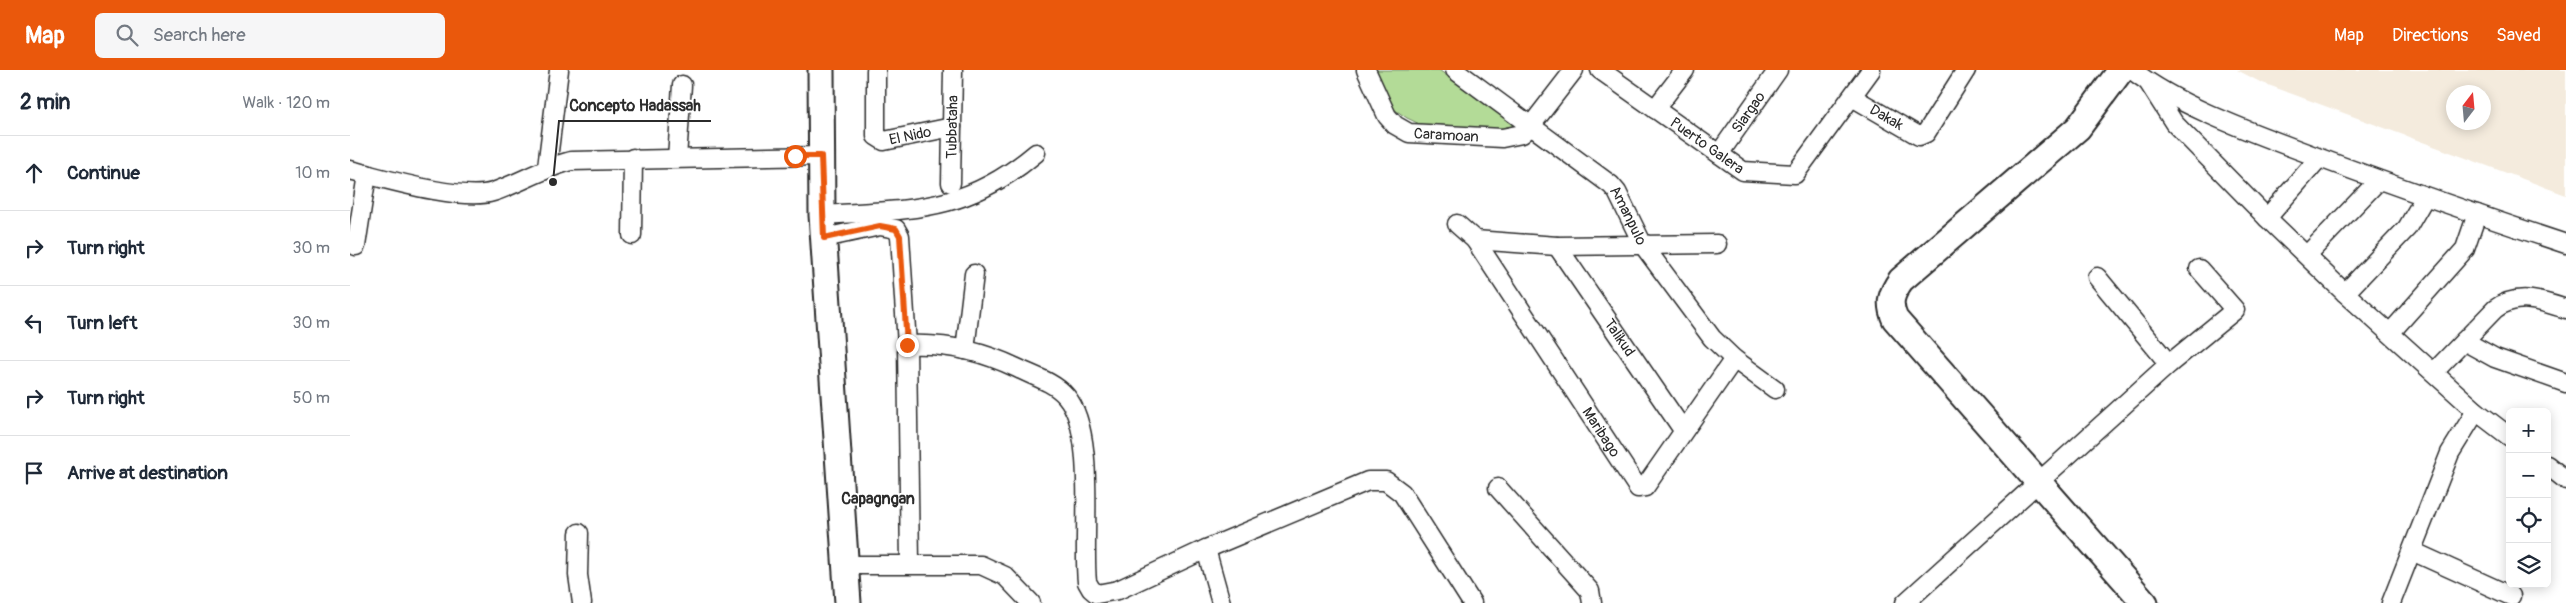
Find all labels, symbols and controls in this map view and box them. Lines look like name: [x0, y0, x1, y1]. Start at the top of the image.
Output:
search box: [95, 13, 445, 58]
text: Map: [25, 21, 65, 50]
icon: search: [113, 21, 141, 49]
text: Search here: [153, 23, 246, 47]
text: Map: [2334, 24, 2364, 47]
text: Directions: [2392, 24, 2468, 47]
text: Saved: [2496, 24, 2541, 47]
north arrow: [2446, 85, 2491, 130]
street label: Siargao: [1727, 88, 1769, 137]
text: 2 min: [20, 89, 70, 116]
callout: Concepto Hadassah: [559, 90, 711, 121]
text: Walk · 120 m: [242, 93, 330, 113]
street label: Tubbataha: [942, 95, 962, 159]
text: Concepto Hadassah: [569, 96, 701, 116]
street label: Dakak: [1866, 100, 1907, 135]
street label: Puerto Galera: [1666, 113, 1748, 178]
street label: El Nido: [887, 122, 933, 149]
street label: Caramoan: [1413, 124, 1479, 146]
route start: [784, 145, 807, 168]
icon: ahead: [20, 159, 48, 187]
text: Continue: [67, 161, 140, 185]
text: 10 m: [295, 163, 330, 183]
street label: Amanpulo: [1606, 181, 1651, 248]
icon: right: [20, 234, 48, 262]
text: Turn right: [67, 236, 145, 260]
text: 30 m: [292, 238, 330, 258]
icon: left: [20, 309, 48, 337]
text: Turn left: [67, 311, 137, 335]
text: 30 m: [292, 313, 330, 333]
street label: Talikud: [1600, 315, 1639, 360]
route end: [896, 334, 919, 357]
icon: right: [20, 384, 48, 412]
text: Turn right: [67, 386, 145, 410]
text: 50 m: [293, 388, 330, 408]
street label: Maribago: [1578, 404, 1625, 461]
map controls: [2506, 408, 2551, 588]
button: +: [2506, 408, 2551, 453]
button: −: [2506, 453, 2551, 498]
icon: arrive: [20, 459, 48, 487]
text: Arrive at destination: [67, 461, 228, 485]
district label: Capagngan: [841, 489, 915, 509]
button: locate: [2506, 498, 2551, 543]
button: layers: [2506, 543, 2551, 588]

